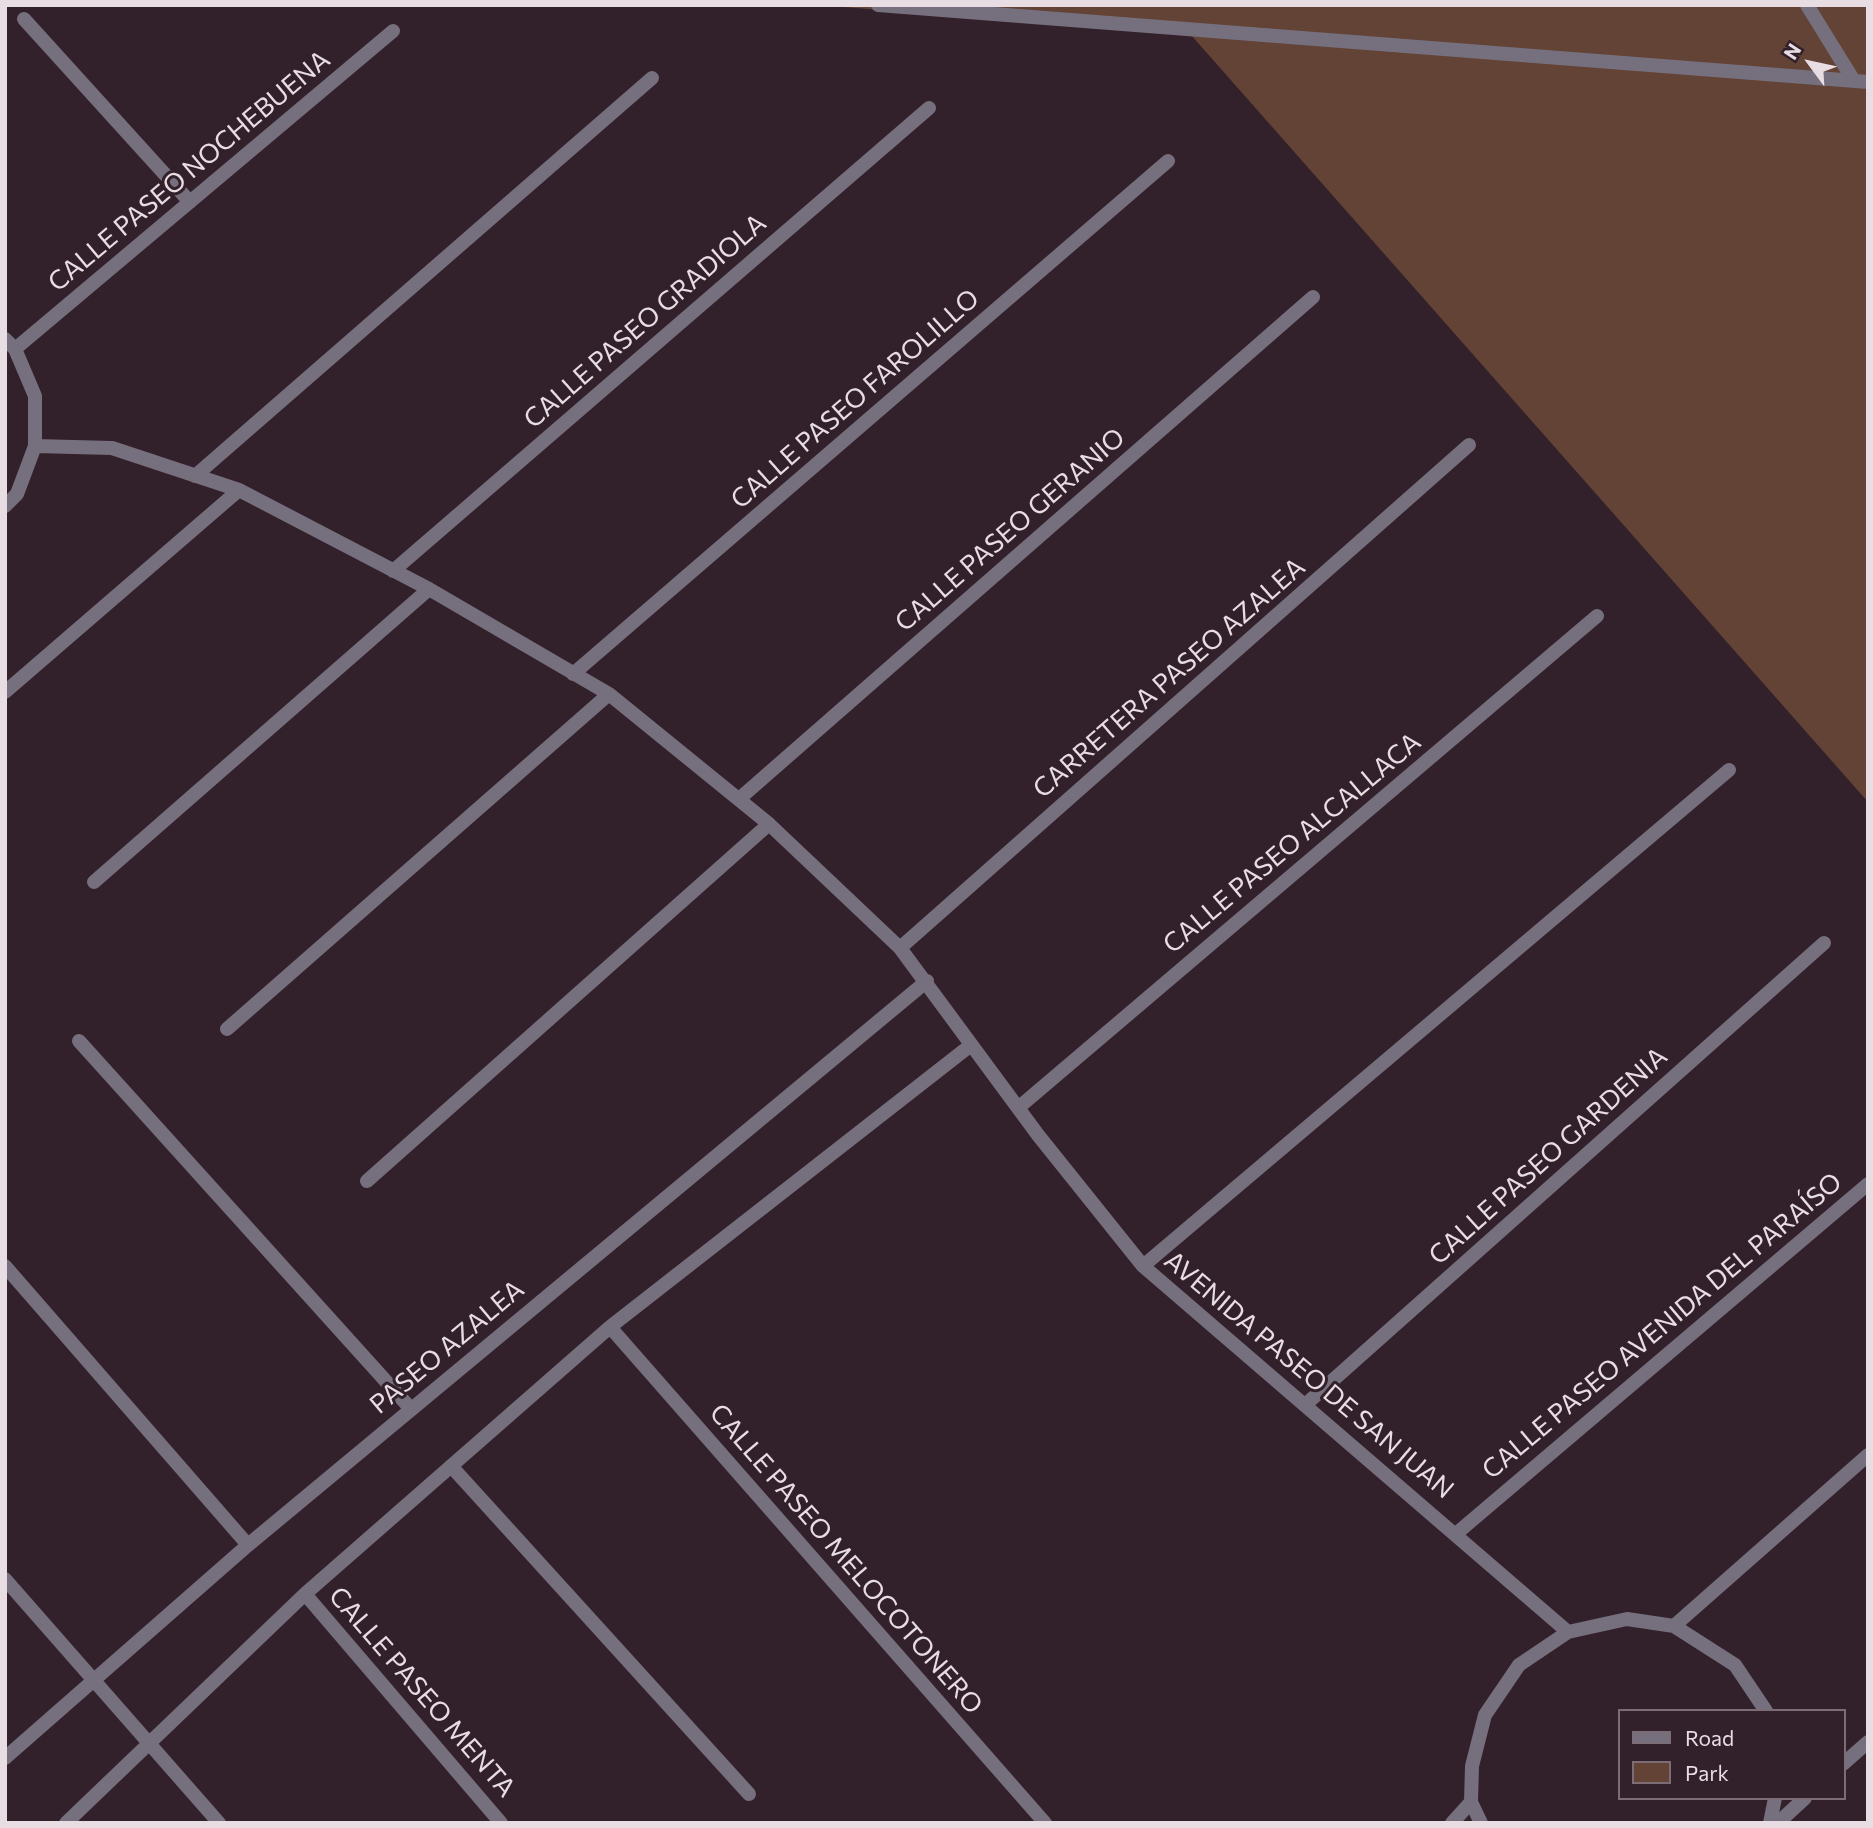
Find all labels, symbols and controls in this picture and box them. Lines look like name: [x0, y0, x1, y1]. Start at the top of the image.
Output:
north arrow: [1775, 28, 1845, 98]
text: N: [1778, 39, 1805, 64]
street label: CALLE PASEO NOCHEBUENA: [42, 44, 336, 298]
street label: CALLE PASEO GRADIOLA: [518, 207, 772, 435]
street label: CALLE PASEO FAROLILLO: [725, 283, 985, 515]
street label: CALLE PASEO GERANIO: [889, 422, 1131, 638]
street label: CARRETERA PASEO AZALEA: [1027, 551, 1311, 805]
street label: CALLE PASEO ALCALLACA: [1157, 726, 1427, 960]
street label: CALLE PASEO GARDENIA: [1423, 1041, 1673, 1271]
street label: CALLE PASEO AVENIDA DEL PARAÍSO: [1476, 1166, 1848, 1486]
street label: AVENIDA PASEO DE SAN JUAN: [1158, 1245, 1460, 1505]
street label: PASEO AZALEA: [364, 1274, 530, 1420]
street label: CALLE PASEO MELOCOTONERO: [703, 1398, 989, 1720]
street label: CALLE PASEO MENTA: [322, 1581, 522, 1803]
legend: [1618, 1709, 1845, 1800]
text: Road: [1685, 1725, 1734, 1750]
text: Park: [1685, 1760, 1729, 1785]

